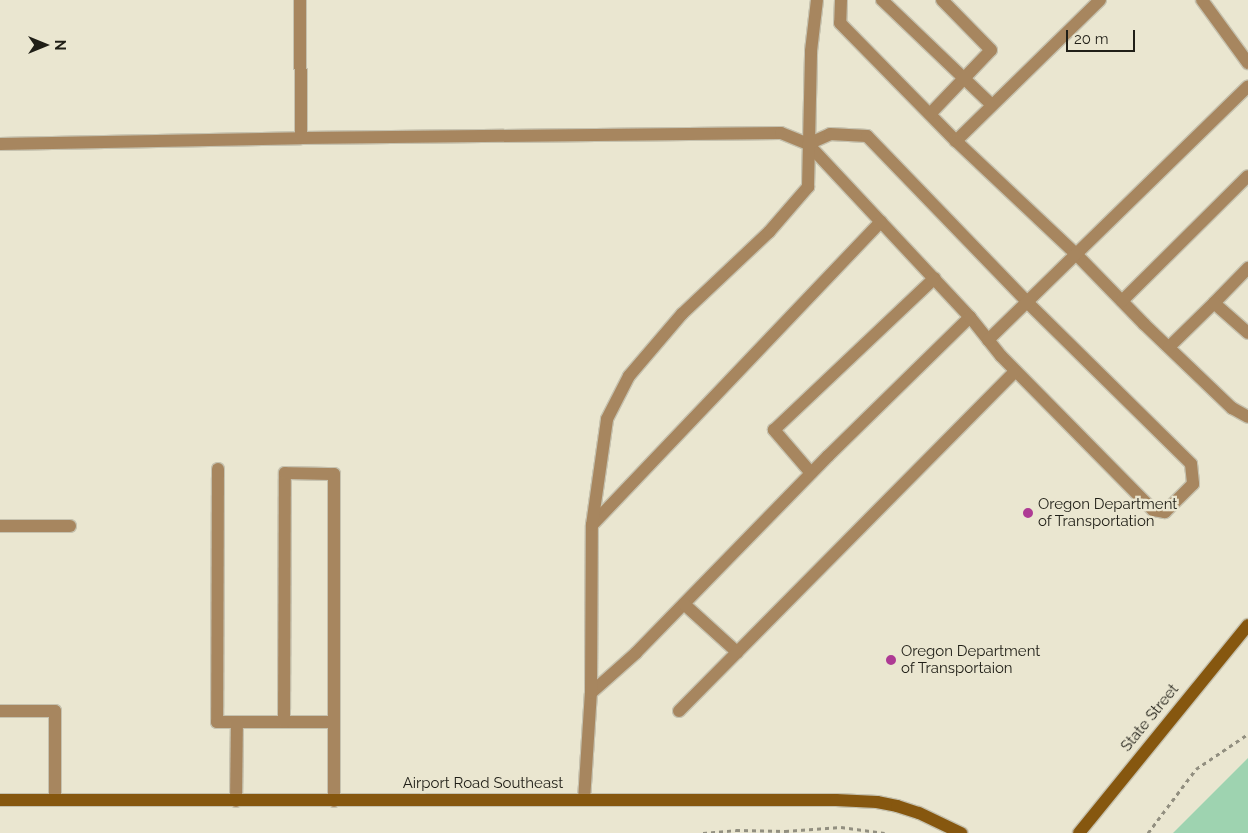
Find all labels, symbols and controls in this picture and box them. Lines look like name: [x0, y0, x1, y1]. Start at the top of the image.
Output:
north arrow: [20, 20, 70, 70]
scale bar: [1068, 20, 1137, 52]
text: 20 m: [1074, 30, 1109, 48]
text: N: [52, 40, 68, 50]
place label: Oregon Department of Transportation: [1038, 495, 1177, 530]
marker: Oregon Department of Transportation: [1022, 507, 1034, 519]
place label: Oregon Department of Transportaion: [901, 642, 1040, 677]
marker: Oregon Department of Transportaion: [885, 654, 897, 666]
street label: State Street: [1117, 681, 1183, 755]
street label: Airport Road Southeast: [403, 775, 563, 793]

